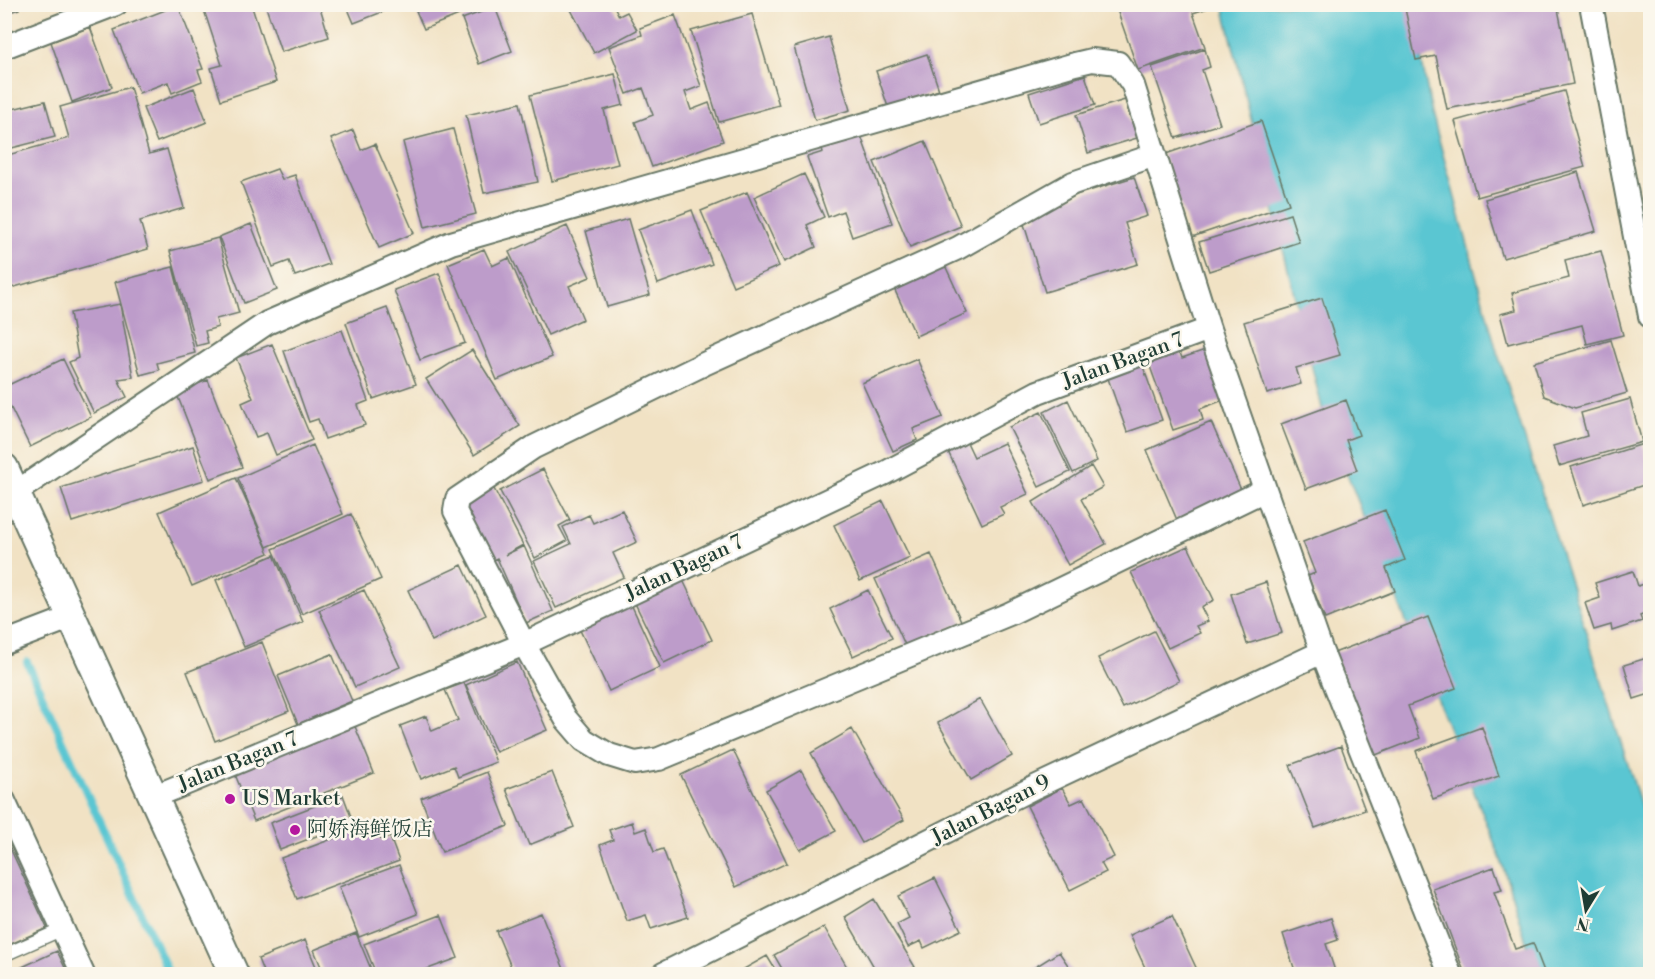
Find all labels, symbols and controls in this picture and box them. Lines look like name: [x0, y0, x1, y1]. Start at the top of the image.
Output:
street label: Jalan Bagan 7: [1058, 327, 1188, 395]
street label: Jalan Bagan 7: [620, 529, 748, 607]
street label: Jalan Bagan 7: [173, 726, 302, 798]
street label: Jalan Bagan 9: [926, 769, 1055, 851]
place label: US Market: [242, 786, 341, 812]
marker: US Market: [223, 792, 237, 806]
place label: 阿娇海鲜饭店: [307, 817, 433, 843]
marker: 阿娇海鲜饭店: [288, 823, 302, 837]
north arrow: [1556, 880, 1616, 940]
text: N: [1575, 913, 1591, 935]

